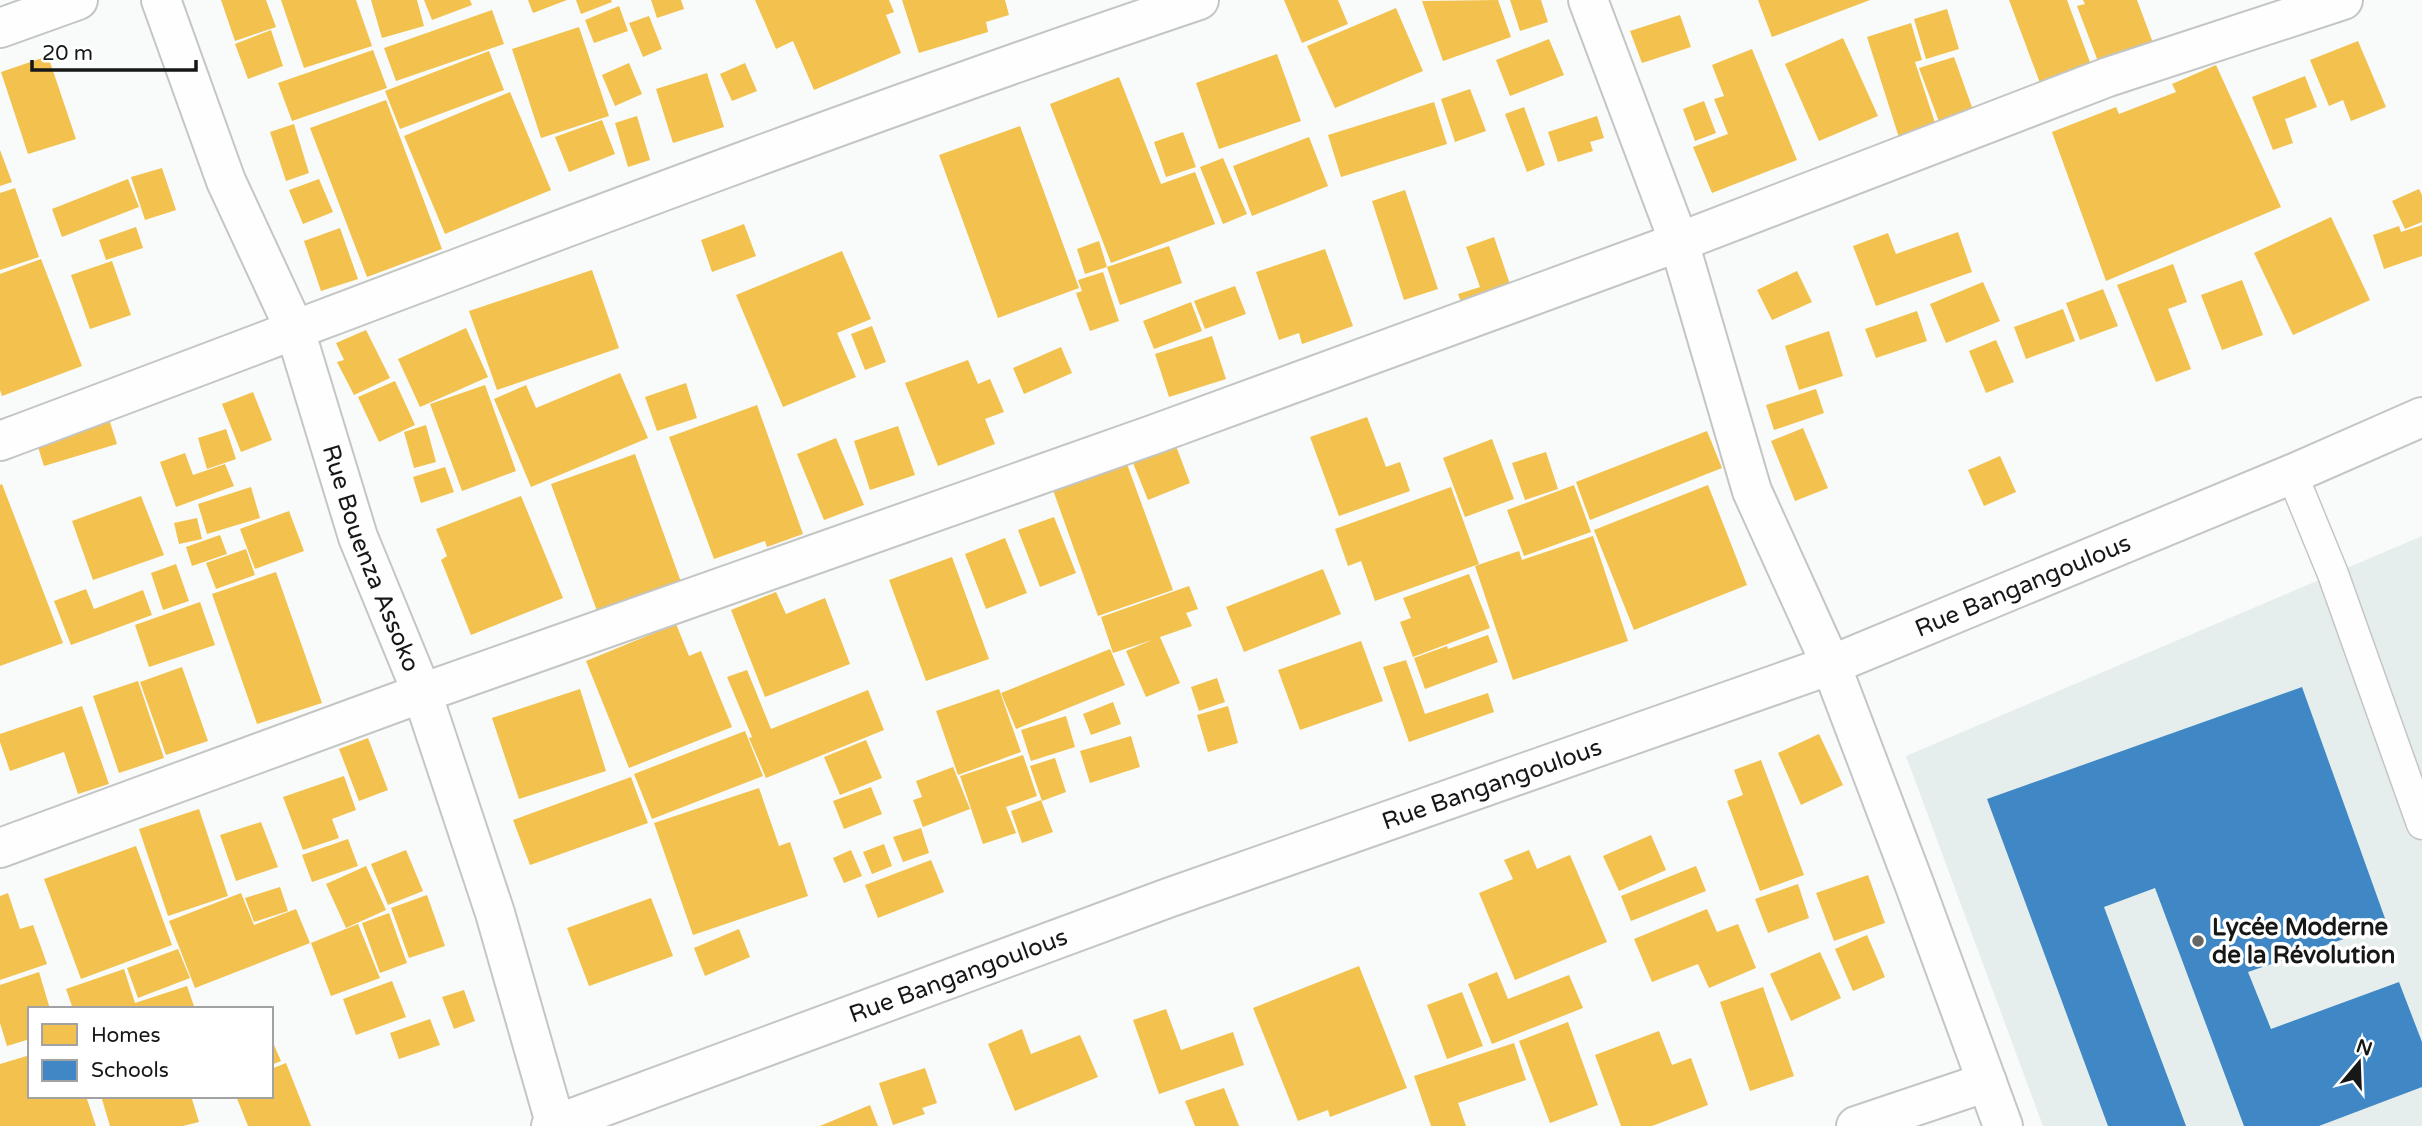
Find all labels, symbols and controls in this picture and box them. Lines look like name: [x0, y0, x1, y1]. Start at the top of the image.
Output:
scale bar: [32, 28, 196, 72]
text: 20 m: [42, 41, 93, 66]
street label: Rue Bouenza Assoko: [316, 441, 426, 676]
street label: Rue Bangangoulous: [1911, 528, 2135, 643]
street label: Rue Bangangoulous: [1378, 732, 1605, 836]
place label: Lycée Moderne de la Révolution: [2212, 913, 2395, 970]
street label: Rue Bangangoulous: [845, 922, 1071, 1029]
marker: Lycée Moderne de la Révolution: [2190, 933, 2206, 949]
legend: [28, 1007, 273, 1098]
text: Homes: [91, 1023, 161, 1048]
north arrow: [2324, 1028, 2394, 1098]
text: N: [2353, 1035, 2375, 1061]
text: Schools: [91, 1058, 169, 1083]

